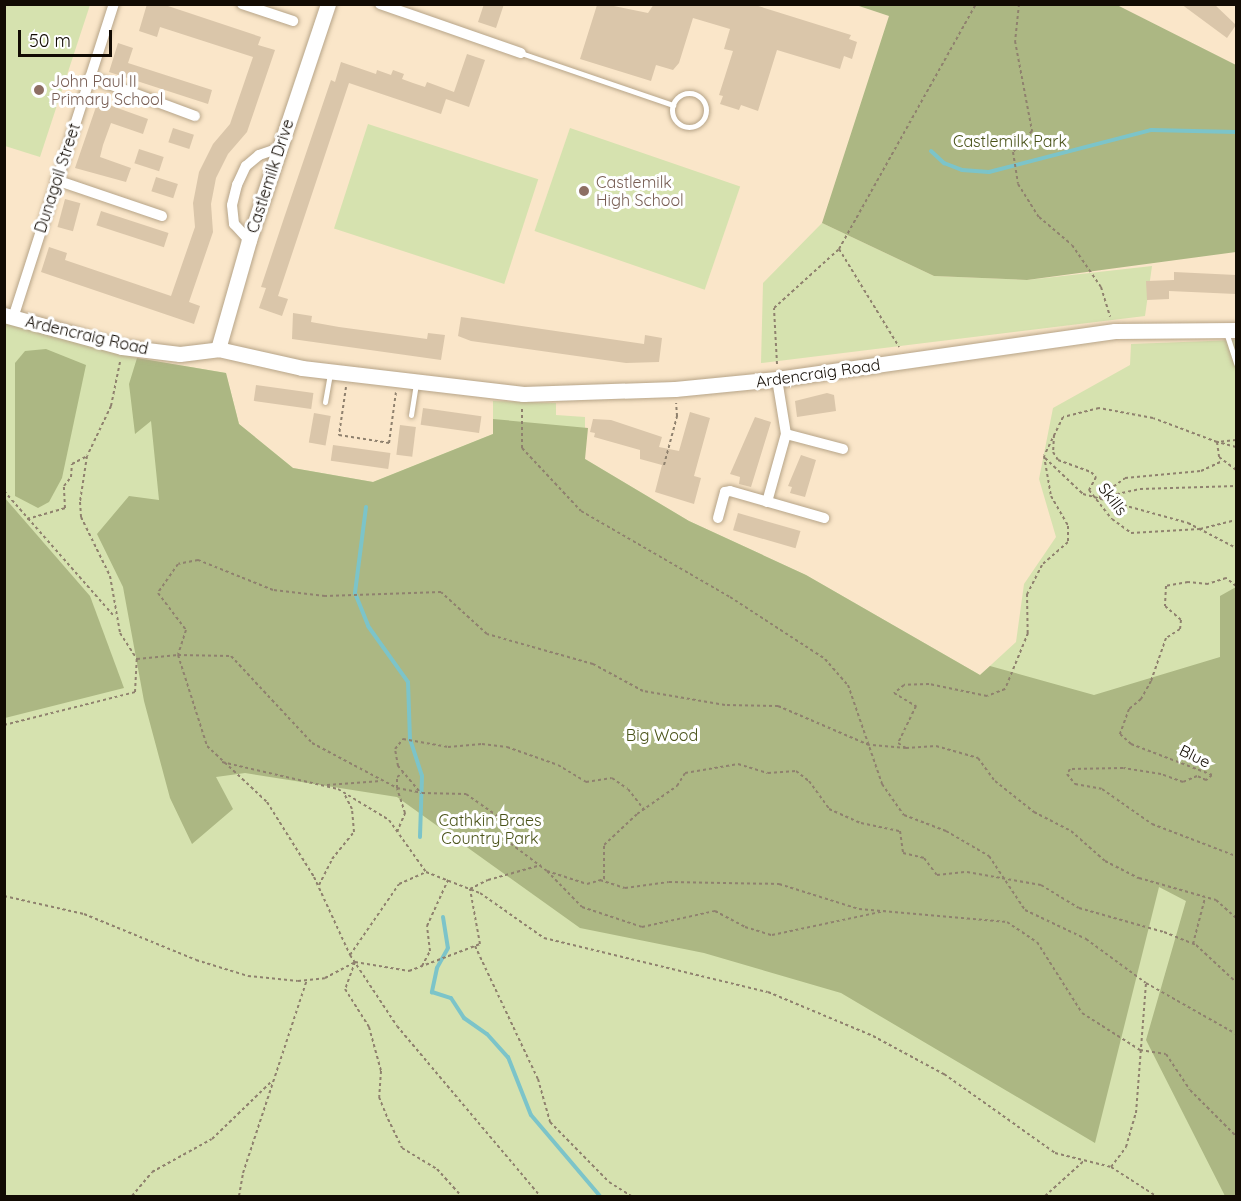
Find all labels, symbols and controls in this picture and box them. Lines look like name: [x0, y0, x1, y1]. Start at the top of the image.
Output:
scale bar: [21, 18, 116, 56]
text: 50 m: [29, 29, 71, 52]
place label: John Paul II Primary School: [51, 71, 163, 109]
marker: John Paul II Primary School: [32, 83, 46, 97]
street label: Castlemilk Drive: [243, 117, 297, 235]
street label: Dunagoil Street: [30, 121, 84, 235]
park label: Castlemilk Park: [953, 131, 1067, 151]
place label: Castlemilk High School: [596, 172, 684, 210]
marker: Castlemilk High School: [577, 184, 591, 198]
street label: Ardencraig Road: [24, 312, 150, 358]
street label: Ardencraig Road: [754, 355, 882, 391]
street label: Skills: [1095, 479, 1131, 519]
park label: Big Wood: [626, 725, 698, 745]
street label: Blue: [1176, 740, 1214, 772]
park label: Cathkin Braes Country Park: [439, 810, 541, 848]

